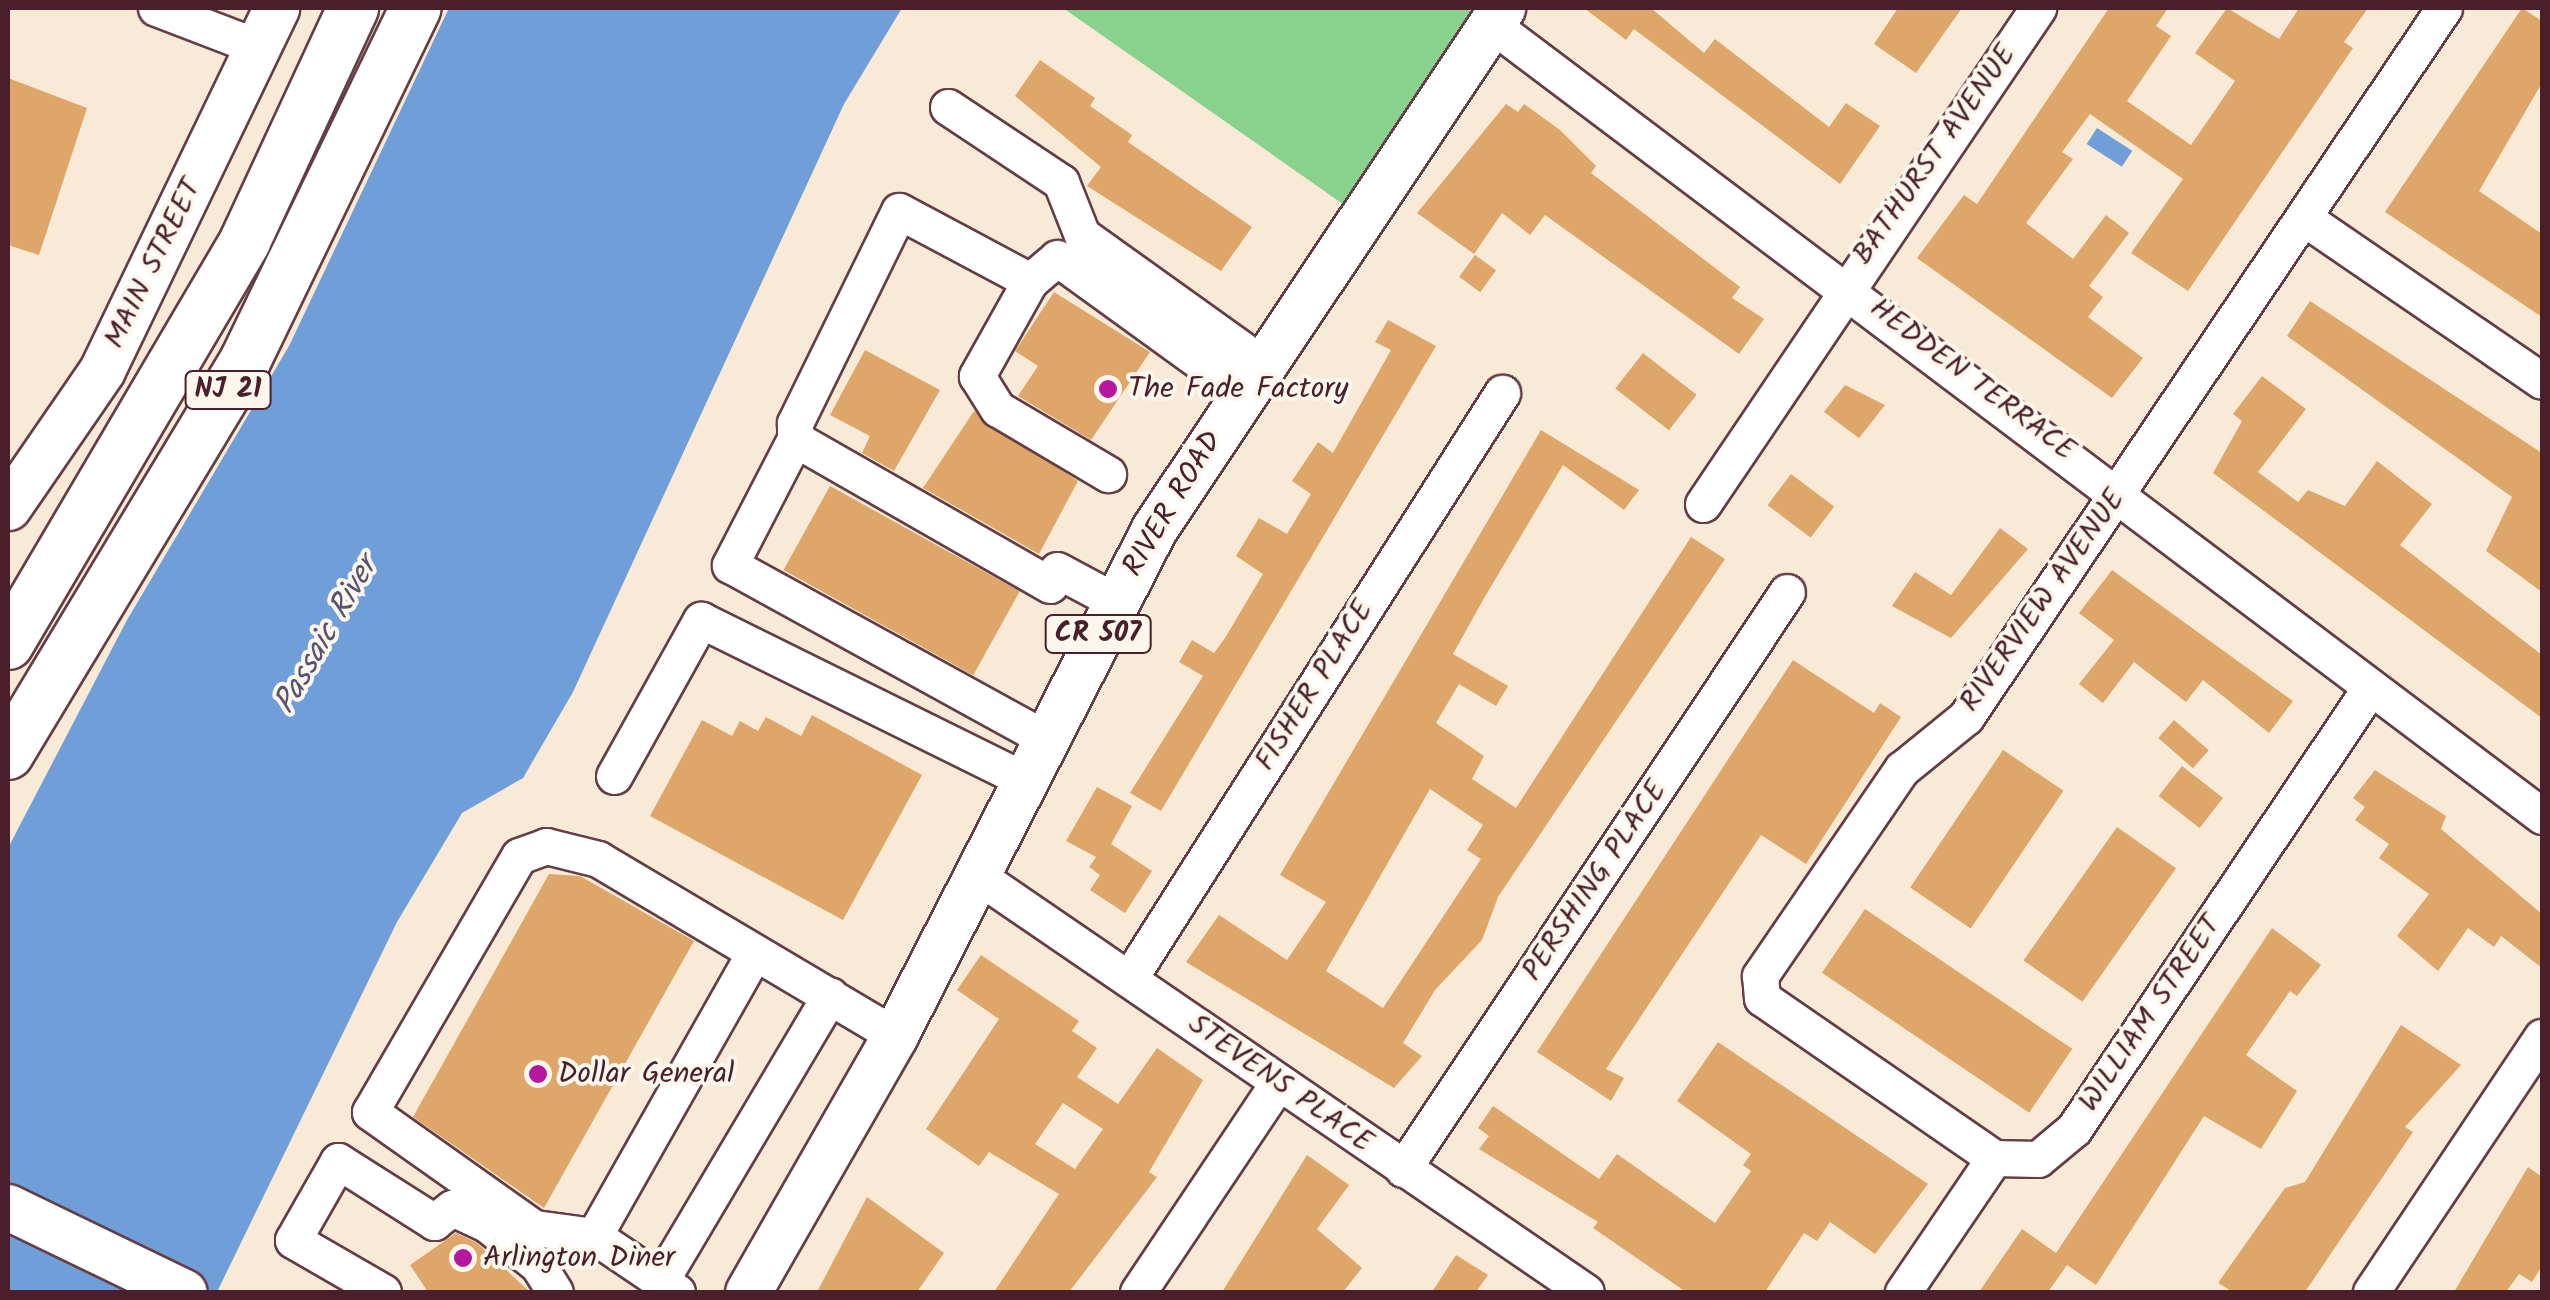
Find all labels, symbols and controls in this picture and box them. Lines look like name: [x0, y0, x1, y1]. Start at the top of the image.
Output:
street label: BATHURST AVENUE: [1846, 38, 2024, 272]
street label: MAIN STREET: [97, 173, 211, 355]
street label: HEDDEN TERRACE: [1862, 291, 2082, 469]
road number: NJ 21: [183, 367, 273, 413]
place label: The Fade Factory: [1128, 371, 1348, 407]
marker: The Fade Factory: [1097, 378, 1119, 400]
street label: RIVER ROAD: [1115, 425, 1231, 583]
street label: RIVERVIEW AVENUE: [1953, 483, 2133, 719]
water label: Passaic River: [267, 551, 387, 721]
street label: FISHER PLACE: [1248, 594, 1382, 778]
road number: CR 507: [1043, 611, 1153, 657]
street label: PERSHING PLACE: [1515, 774, 1675, 988]
street label: WILLIAM STREET: [2072, 909, 2230, 1119]
street label: STEVENS PLACE: [1180, 1007, 1380, 1161]
place label: Dollar General: [558, 1056, 734, 1092]
marker: Dollar General: [527, 1063, 549, 1085]
place label: Arlington Diner: [483, 1240, 675, 1276]
marker: Arlington Diner: [452, 1247, 474, 1269]

